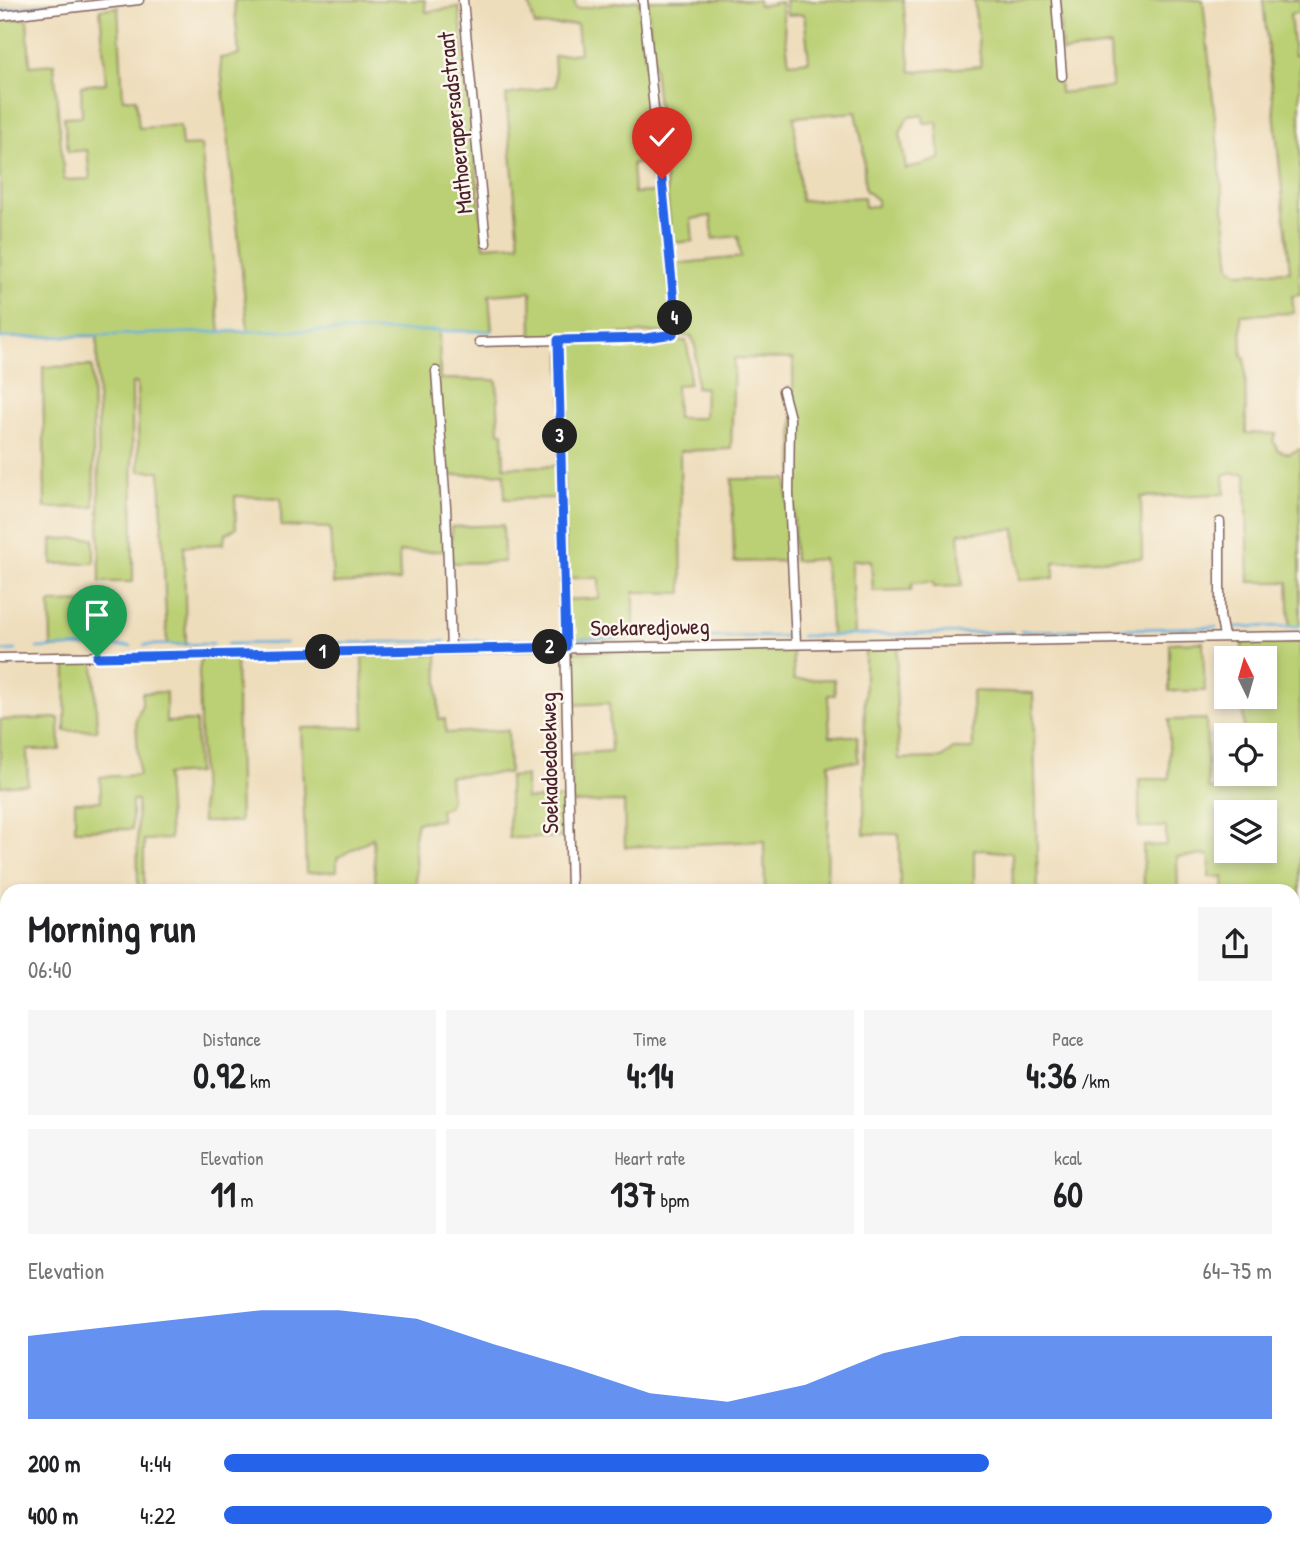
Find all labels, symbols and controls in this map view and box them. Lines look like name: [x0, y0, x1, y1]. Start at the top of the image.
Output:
street label: Mathoerapersadstraat: [429, 29, 479, 216]
pin: [632, 107, 692, 179]
icon: check: [643, 118, 681, 156]
pin: 4: [658, 300, 692, 336]
text: 4: [671, 304, 678, 330]
pin: 3: [542, 418, 578, 453]
text: 3: [555, 422, 564, 448]
pin: [67, 585, 127, 657]
icon: arrive: [78, 596, 116, 634]
street label: Soekaredjoweg: [590, 610, 710, 643]
pin: 2: [532, 630, 568, 664]
text: 2: [545, 633, 554, 659]
pin: 1: [306, 634, 340, 670]
text: 1: [319, 638, 326, 664]
north arrow: [1214, 646, 1278, 709]
map controls: [1214, 646, 1277, 863]
street label: Soekadoedoekweg: [532, 692, 565, 834]
button: locate: [1214, 723, 1277, 786]
button: layers: [1214, 800, 1277, 863]
text: Morning run: [28, 902, 196, 954]
button: share: [1198, 907, 1272, 981]
text: 06:40: [28, 954, 72, 985]
text: Distance: [203, 1026, 261, 1052]
text: Time: [633, 1026, 667, 1052]
text: Pace: [1052, 1026, 1084, 1052]
text: 0.92: [193, 1052, 246, 1099]
text: 4:14: [626, 1052, 674, 1099]
text: 4:36: [1026, 1052, 1077, 1099]
text: km: [246, 1068, 271, 1094]
text: /km: [1077, 1068, 1110, 1094]
text: Elevation: [200, 1145, 264, 1171]
text: Heart rate: [615, 1145, 685, 1171]
text: kcal: [1054, 1145, 1082, 1171]
text: 11: [211, 1171, 236, 1218]
text: 137: [611, 1171, 656, 1218]
text: 60: [1053, 1171, 1083, 1218]
text: m: [236, 1187, 253, 1213]
text: bpm: [656, 1187, 689, 1213]
text: Elevation: [28, 1255, 104, 1286]
text: 64–75 m: [1202, 1255, 1272, 1286]
text: 200 m: [28, 1448, 80, 1479]
text: 4:44: [140, 1448, 171, 1479]
text: 400 m: [28, 1500, 78, 1531]
text: 4:22: [140, 1500, 176, 1531]

